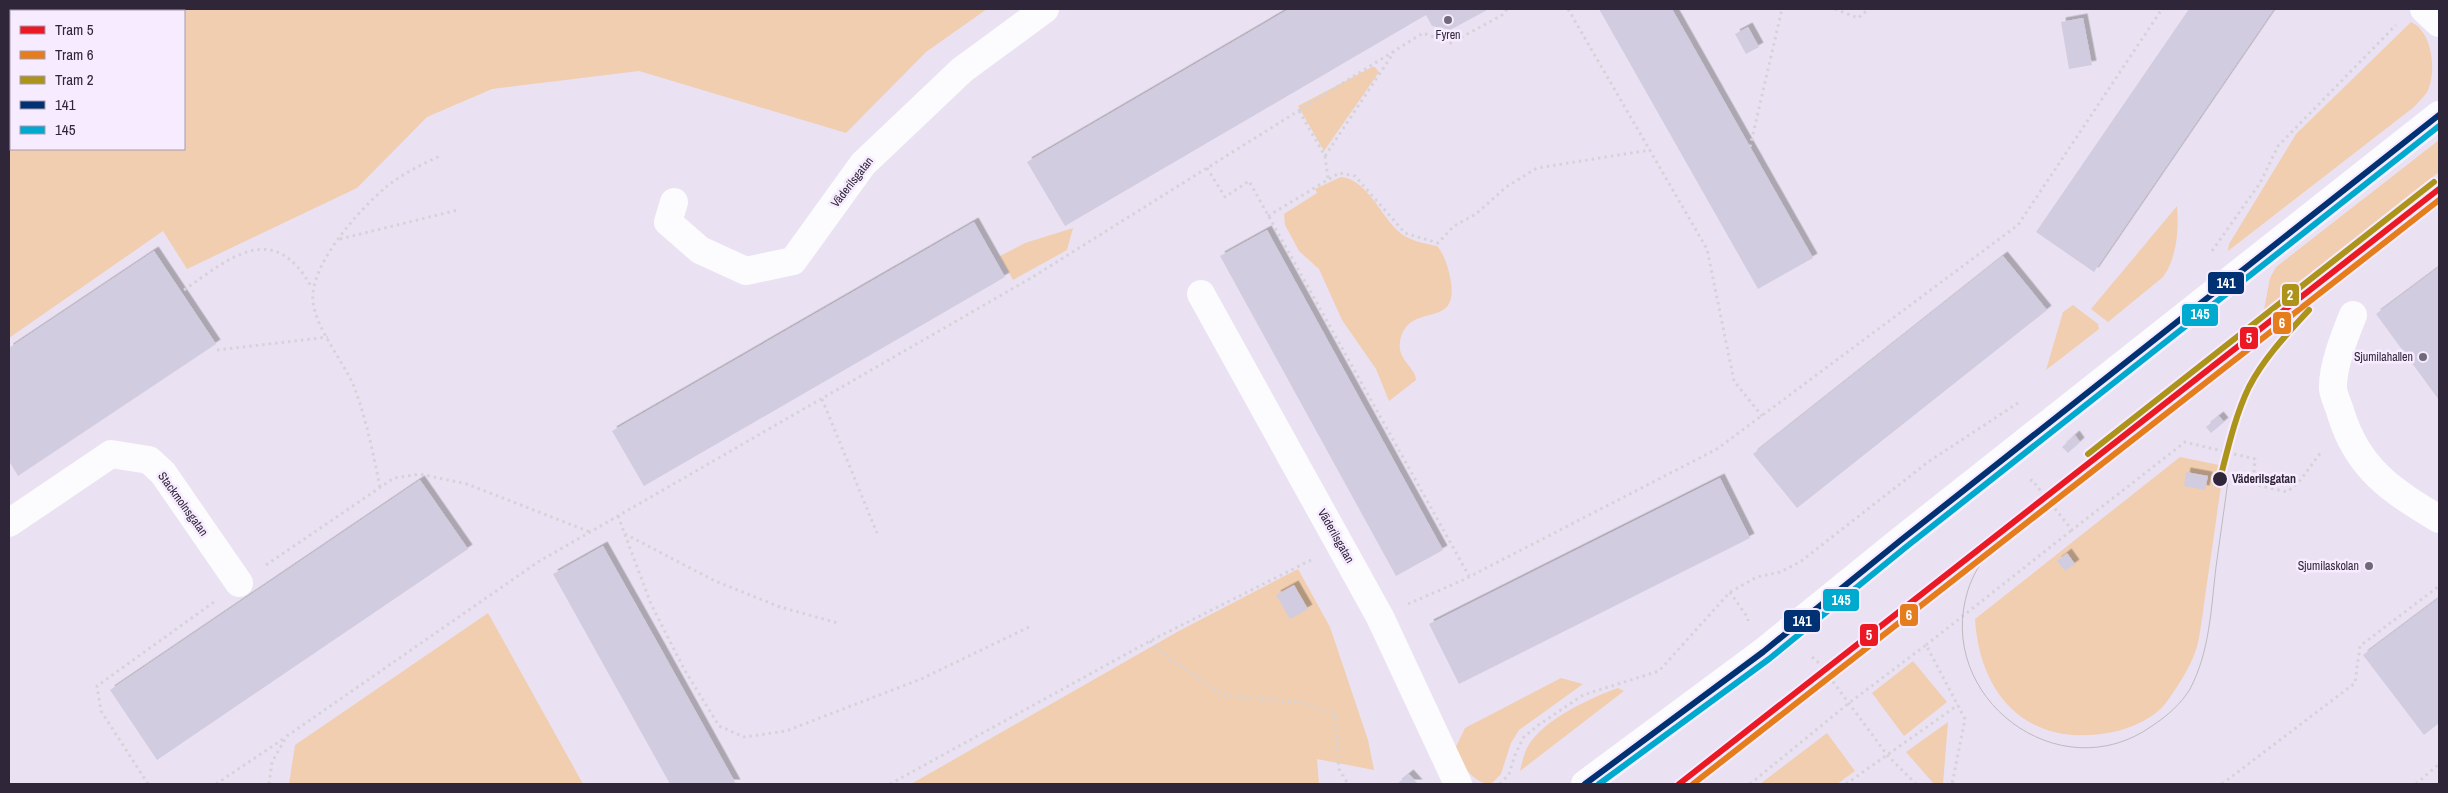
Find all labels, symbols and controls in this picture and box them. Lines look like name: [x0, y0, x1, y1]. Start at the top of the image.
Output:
legend: [10, 10, 185, 150]
marker: Fyren: [1442, 14, 1454, 26]
text: Tram 5: [55, 19, 94, 40]
place label: Fyren: [1435, 27, 1461, 43]
text: Tram 6: [55, 44, 94, 65]
text: Tram 2: [55, 69, 94, 90]
text: 141: [55, 94, 76, 115]
text: 145: [55, 119, 76, 140]
street label: Väderilsgatan: [827, 153, 877, 211]
line badge: 141: [2207, 271, 2245, 295]
text: 141: [2216, 274, 2236, 292]
line badge: 2: [2281, 283, 2300, 307]
text: 2: [2287, 286, 2293, 304]
line badge: 145: [2181, 303, 2219, 327]
text: 145: [2190, 305, 2210, 323]
line badge: 6: [2272, 311, 2292, 335]
text: 6: [2279, 314, 2285, 332]
line badge: 5: [2239, 326, 2259, 350]
text: 5: [2246, 329, 2253, 347]
place label: Sjumilahallen: [2354, 349, 2413, 365]
marker: Sjumilahallen: [2417, 351, 2429, 363]
street label: Stackmolnsgatan: [154, 469, 212, 539]
marker: Väderilsgatan: [2211, 470, 2229, 488]
place label: Väderilsgatan: [2232, 471, 2296, 487]
street label: Väderilsgatan: [1314, 506, 1358, 566]
place label: Sjumilaskolan: [2298, 558, 2359, 574]
marker: Sjumilaskolan: [2363, 560, 2375, 572]
line badge: 145: [1822, 588, 1860, 612]
text: 145: [1831, 591, 1851, 609]
line badge: 6: [1899, 603, 1919, 627]
text: 6: [1906, 606, 1912, 624]
line badge: 141: [1783, 609, 1821, 633]
text: 141: [1792, 612, 1812, 630]
line badge: 5: [1859, 623, 1879, 647]
text: 5: [1866, 626, 1873, 644]

